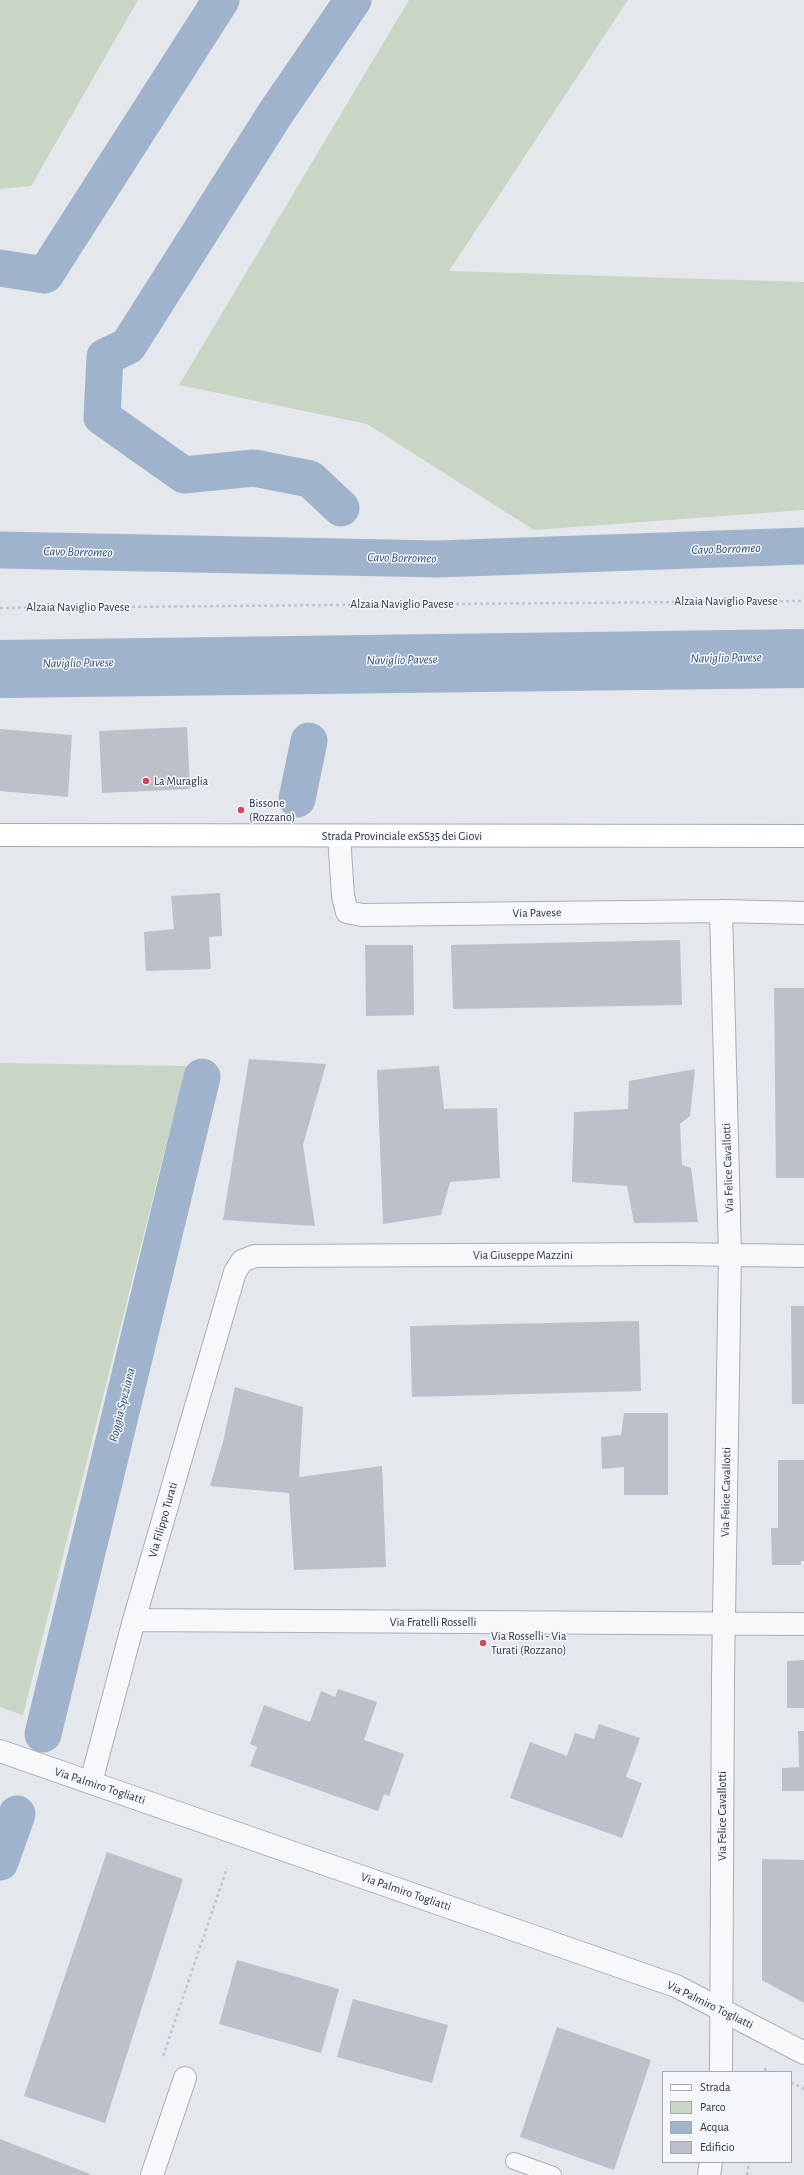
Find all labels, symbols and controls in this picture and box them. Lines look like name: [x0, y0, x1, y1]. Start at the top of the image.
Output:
water label: Cavo Borromeo: [691, 540, 761, 558]
water label: Cavo Borromeo: [43, 544, 113, 560]
water label: Cavo Borromeo: [367, 550, 437, 566]
street label: Alzaia Naviglio Pavese: [674, 594, 778, 608]
street label: Alzaia Naviglio Pavese: [350, 597, 454, 611]
street label: Alzaia Naviglio Pavese: [26, 600, 130, 614]
water label: Naviglio Pavese: [690, 650, 762, 666]
water label: Naviglio Pavese: [366, 652, 438, 668]
water label: Naviglio Pavese: [42, 655, 114, 671]
place label: La Muraglia: [154, 774, 208, 788]
marker: La Muraglia: [141, 776, 151, 786]
place label: Bissone (Rozzano): [249, 796, 295, 824]
marker: Bissone (Rozzano): [236, 805, 246, 815]
street label: Strada Provinciale exSS35 dei Giovi: [322, 829, 482, 843]
street label: Via Pavese: [512, 905, 562, 921]
street label: Via Felice Cavallotti: [719, 1123, 737, 1213]
street label: Via Giuseppe Mazzini: [473, 1248, 573, 1262]
water label: Roggia Speziana: [105, 1366, 139, 1444]
street label: Via Felice Cavallotti: [718, 1447, 734, 1537]
street label: Via Filippo Turati: [145, 1480, 181, 1560]
street label: Via Fratelli Rosselli: [390, 1615, 476, 1629]
place label: Via Rosselli - Via Turati (Rozzano): [491, 1629, 566, 1657]
marker: Via Rosselli - Via Turati (Rozzano): [478, 1638, 488, 1648]
street label: Via Palmiro Togliatti: [53, 1765, 147, 1807]
street label: Via Felice Cavallotti: [715, 1771, 729, 1861]
street label: Via Palmiro Togliatti: [359, 1870, 453, 1914]
street label: Via Palmiro Togliatti: [664, 1978, 756, 2032]
legend: [662, 2071, 792, 2163]
text: Strada: [700, 2081, 731, 2093]
text: Parco: [700, 2101, 726, 2113]
text: Acqua: [700, 2121, 729, 2133]
text: Edificio: [700, 2141, 735, 2153]

